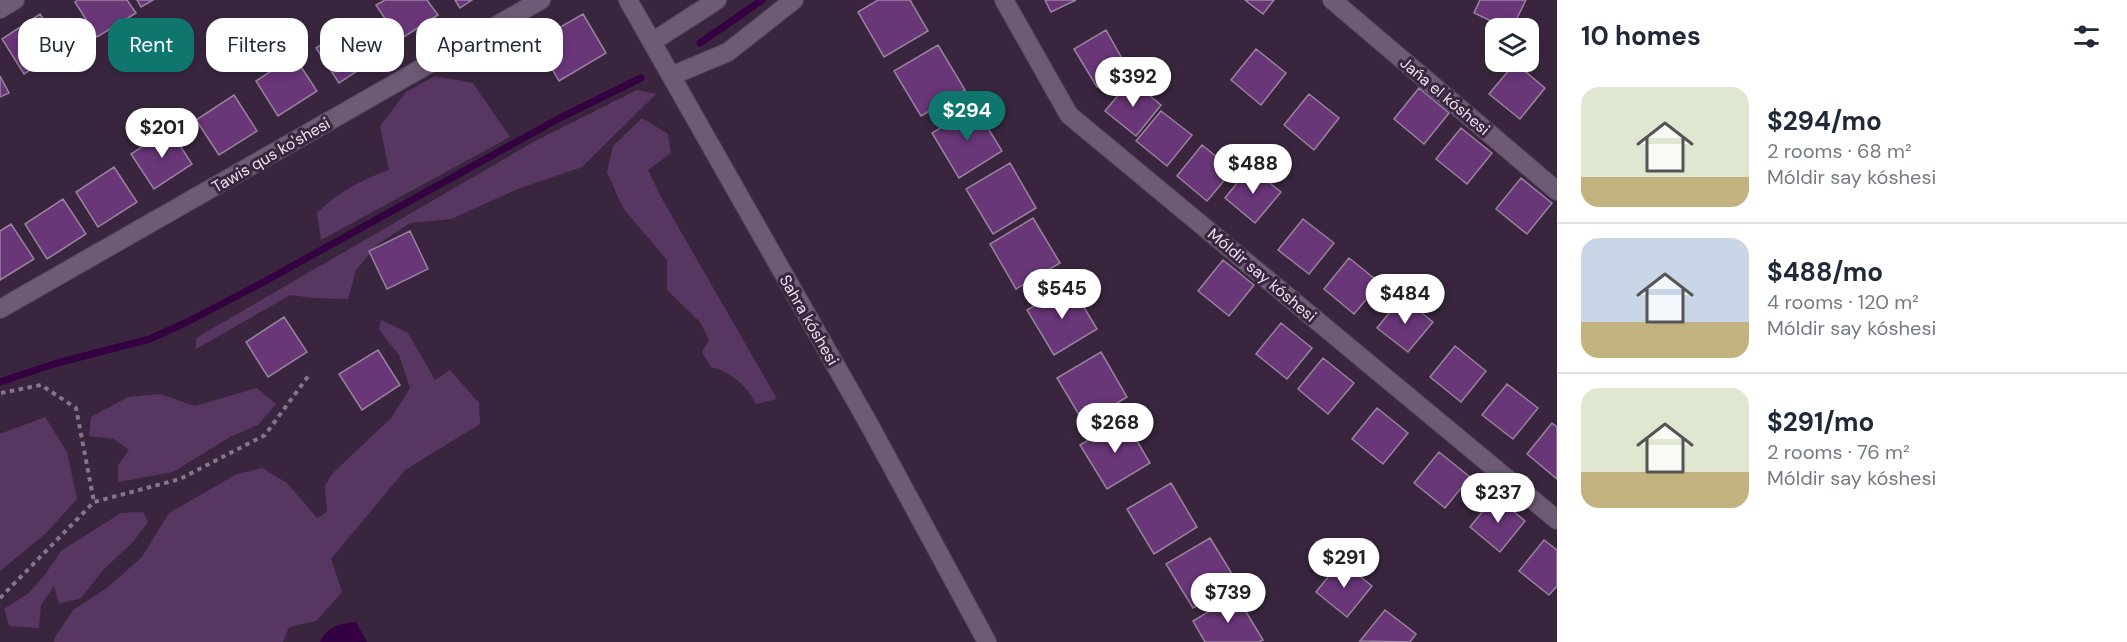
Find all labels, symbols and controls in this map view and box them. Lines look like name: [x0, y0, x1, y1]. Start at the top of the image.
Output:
chip: Buy: [18, 18, 96, 72]
chip: Rent: [108, 18, 194, 72]
chip: Filters: [206, 18, 308, 72]
chip: New: [320, 18, 404, 72]
chip: Apartment: [416, 18, 563, 72]
map controls: [1485, 18, 1539, 72]
button: layers: [1485, 18, 1539, 72]
text: 10 homes: [1581, 19, 1701, 53]
icon: filters: [2070, 20, 2103, 53]
street label: Jańa el kóshesi: [1396, 52, 1494, 140]
pin: $392: [1097, 57, 1169, 108]
text: $392: [1109, 63, 1157, 89]
pin: $294: [931, 91, 1003, 142]
text: $294: [942, 97, 992, 123]
text: $294/mo: [1767, 104, 1882, 138]
pin: $201: [126, 108, 198, 159]
icon: home: [1629, 111, 1701, 183]
street label: Tawis qus ko'shesi: [208, 113, 334, 197]
text: $201: [140, 114, 184, 140]
text: 2 rooms · 68 m²: [1767, 138, 1912, 164]
pin: $488: [1217, 144, 1289, 195]
text: $488: [1228, 150, 1278, 176]
text: Móldir say kóshesi: [1767, 164, 1936, 190]
street label: Móldir say kóshesi: [1203, 223, 1321, 327]
text: $488/mo: [1767, 255, 1883, 289]
icon: home: [1629, 262, 1701, 334]
pin: $545: [1026, 269, 1098, 320]
street label: Sahra kóshesi: [775, 271, 843, 369]
pin: $484: [1369, 274, 1441, 325]
text: $545: [1037, 275, 1087, 301]
text: $484: [1380, 280, 1430, 306]
text: 4 rooms · 120 m²: [1767, 289, 1919, 315]
text: Móldir say kóshesi: [1767, 315, 1936, 341]
pin: $268: [1079, 403, 1151, 454]
text: $291/mo: [1767, 405, 1874, 439]
text: $268: [1091, 409, 1139, 435]
icon: home: [1629, 412, 1701, 484]
text: 2 rooms · 76 m²: [1767, 439, 1910, 465]
text: Móldir say kóshesi: [1767, 465, 1936, 491]
pin: $237: [1462, 473, 1534, 524]
text: $237: [1475, 479, 1521, 505]
pin: $291: [1308, 538, 1380, 589]
text: $291: [1322, 544, 1366, 570]
pin: $739: [1192, 573, 1264, 624]
text: $739: [1205, 579, 1251, 605]

